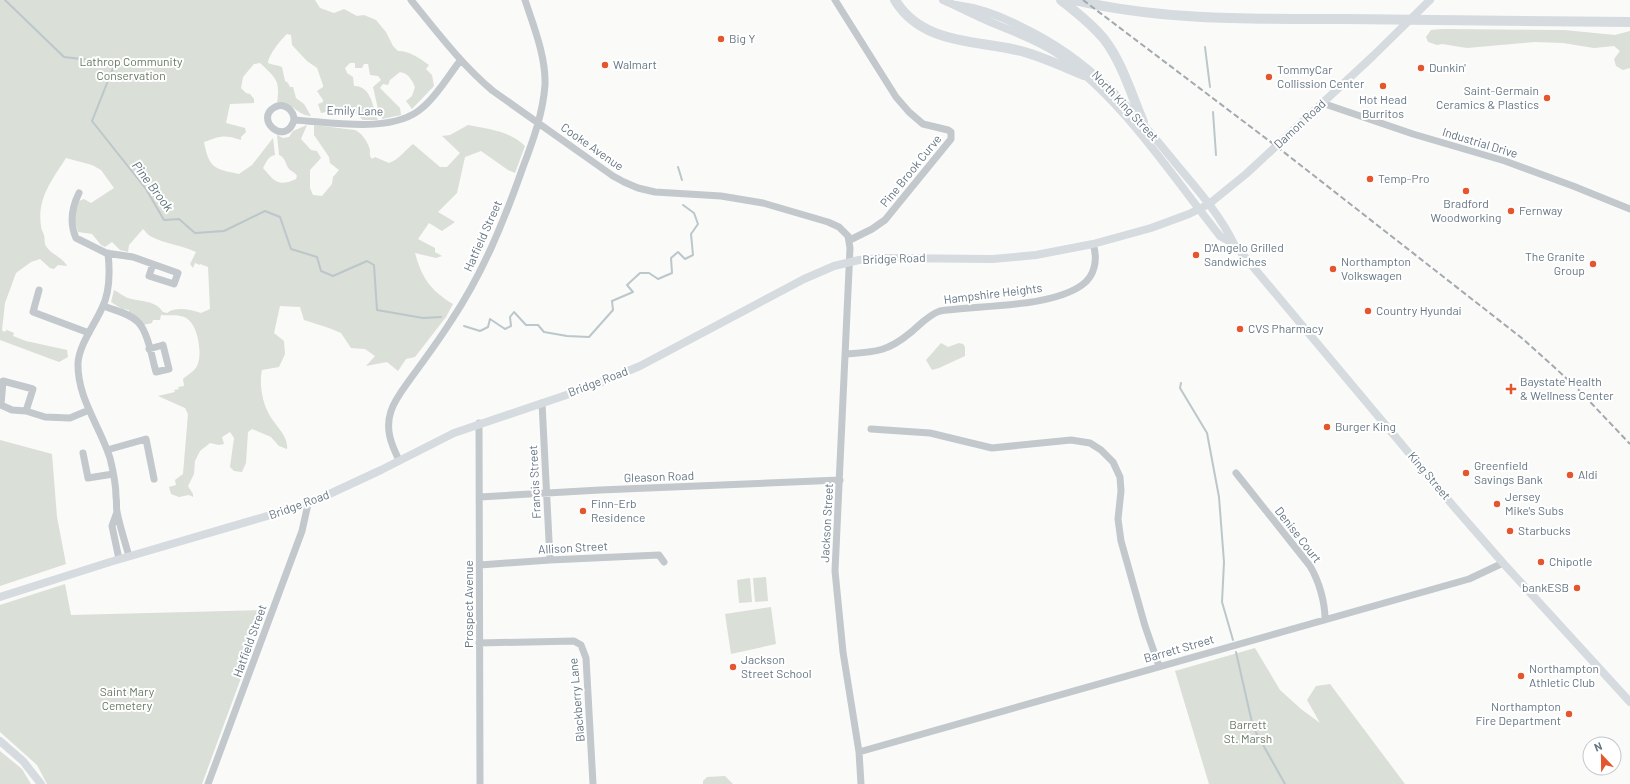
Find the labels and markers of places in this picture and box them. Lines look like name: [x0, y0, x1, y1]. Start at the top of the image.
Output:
place label: Big Y: [729, 31, 755, 45]
marker: Big Y: [716, 34, 726, 44]
place label: Walmart: [613, 57, 657, 71]
marker: Walmart: [600, 60, 610, 70]
place label: Dunkin': [1429, 60, 1466, 74]
place label: TommyCar Collission Center: [1277, 62, 1365, 90]
marker: Dunkin': [1416, 63, 1426, 73]
marker: TommyCar Collission Center: [1264, 72, 1274, 82]
marker: Hot Head Burritos: [1378, 81, 1388, 91]
place label: Saint-Germain Ceramics & Plastics: [1436, 83, 1539, 111]
place label: Hot Head Burritos: [1359, 92, 1407, 120]
marker: Saint-Germain Ceramics & Plastics: [1542, 93, 1552, 103]
place label: Temp-Pro: [1378, 171, 1430, 185]
marker: Temp-Pro: [1365, 174, 1375, 184]
marker: Bradford Woodworking: [1461, 186, 1471, 196]
place label: Bradford Woodworking: [1431, 196, 1501, 224]
place label: Fernway: [1519, 203, 1563, 217]
marker: Fernway: [1506, 206, 1516, 216]
place label: D'Angelo Grilled Sandwiches: [1204, 240, 1284, 268]
place label: The Granite Group: [1525, 249, 1585, 277]
marker: D'Angelo Grilled Sandwiches: [1191, 250, 1201, 260]
place label: Northampton Volkswagen: [1341, 254, 1411, 282]
marker: The Granite Group: [1588, 259, 1598, 269]
marker: Northampton Volkswagen: [1328, 264, 1338, 274]
place label: Country Hyundai: [1376, 303, 1462, 317]
marker: Country Hyundai: [1363, 306, 1373, 316]
place label: CVS Pharmacy: [1248, 321, 1324, 335]
marker: CVS Pharmacy: [1235, 324, 1245, 334]
place label: Baystate Health & Wellness Center: [1520, 374, 1614, 402]
marker: Baystate Health & Wellness Center: [1505, 383, 1517, 395]
place label: Burger King: [1335, 419, 1396, 433]
marker: Burger King: [1322, 422, 1332, 432]
place label: Greenfield Savings Bank: [1474, 458, 1543, 486]
place label: Aldi: [1578, 467, 1598, 481]
marker: Greenfield Savings Bank: [1461, 468, 1471, 478]
marker: Aldi: [1565, 470, 1575, 480]
place label: Jersey Mike's Subs: [1505, 489, 1564, 517]
place label: Finn-Erb Residence: [591, 496, 645, 524]
marker: Jersey Mike's Subs: [1492, 499, 1502, 509]
marker: Finn-Erb Residence: [578, 506, 588, 516]
place label: Starbucks: [1518, 523, 1571, 537]
marker: Starbucks: [1505, 526, 1515, 536]
place label: Chipotle: [1549, 554, 1592, 568]
marker: Chipotle: [1536, 557, 1546, 567]
place label: bankESB: [1522, 580, 1569, 594]
marker: bankESB: [1572, 583, 1582, 593]
place label: Jackson Street School: [741, 652, 812, 680]
place label: Northampton Athletic Club: [1529, 661, 1599, 689]
marker: Jackson Street School: [728, 662, 738, 672]
marker: Northampton Athletic Club: [1516, 671, 1526, 681]
place label: Northampton Fire Department: [1475, 699, 1561, 727]
marker: Northampton Fire Department: [1564, 709, 1574, 719]

